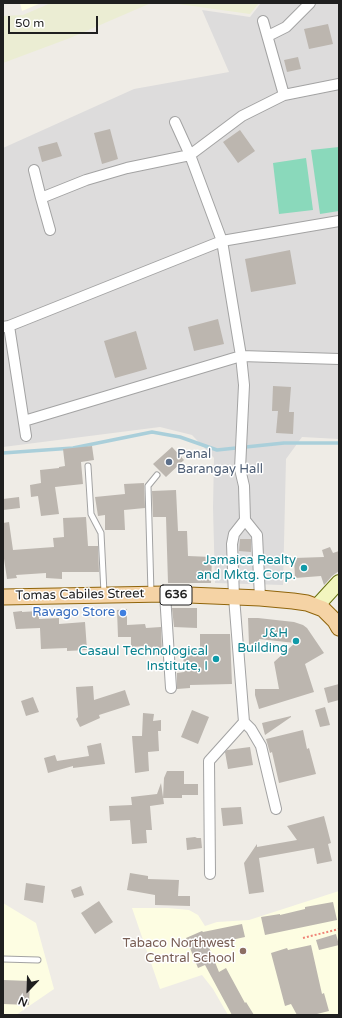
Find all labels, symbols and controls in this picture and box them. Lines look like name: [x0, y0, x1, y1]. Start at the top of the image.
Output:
scale bar: [10, 8, 100, 34]
text: 50 m: [15, 16, 44, 30]
place label: Panal Barangay Hall: [177, 447, 263, 478]
marker: Panal Barangay Hall: [164, 457, 174, 467]
place label: Jamaica Realty and Mktg. Corp.: [197, 553, 296, 584]
marker: Jamaica Realty and Mktg. Corp.: [299, 563, 309, 573]
road number: 636: [160, 585, 192, 605]
street label: Tomas Cabiles Street: [15, 586, 145, 604]
place label: Ravago Store: [32, 605, 115, 621]
marker: Ravago Store: [118, 608, 128, 618]
place label: J&H Building: [237, 626, 288, 657]
marker: J&H Building: [291, 636, 301, 646]
place label: Casaul Technological Institute, I: [78, 644, 208, 675]
marker: Casaul Technological Institute, I: [211, 654, 221, 664]
place label: Tabaco Northwest Central School: [123, 936, 235, 967]
marker: Tabaco Northwest Central School: [238, 946, 248, 956]
north arrow: [8, 970, 48, 1010]
text: N: [17, 994, 30, 1009]

